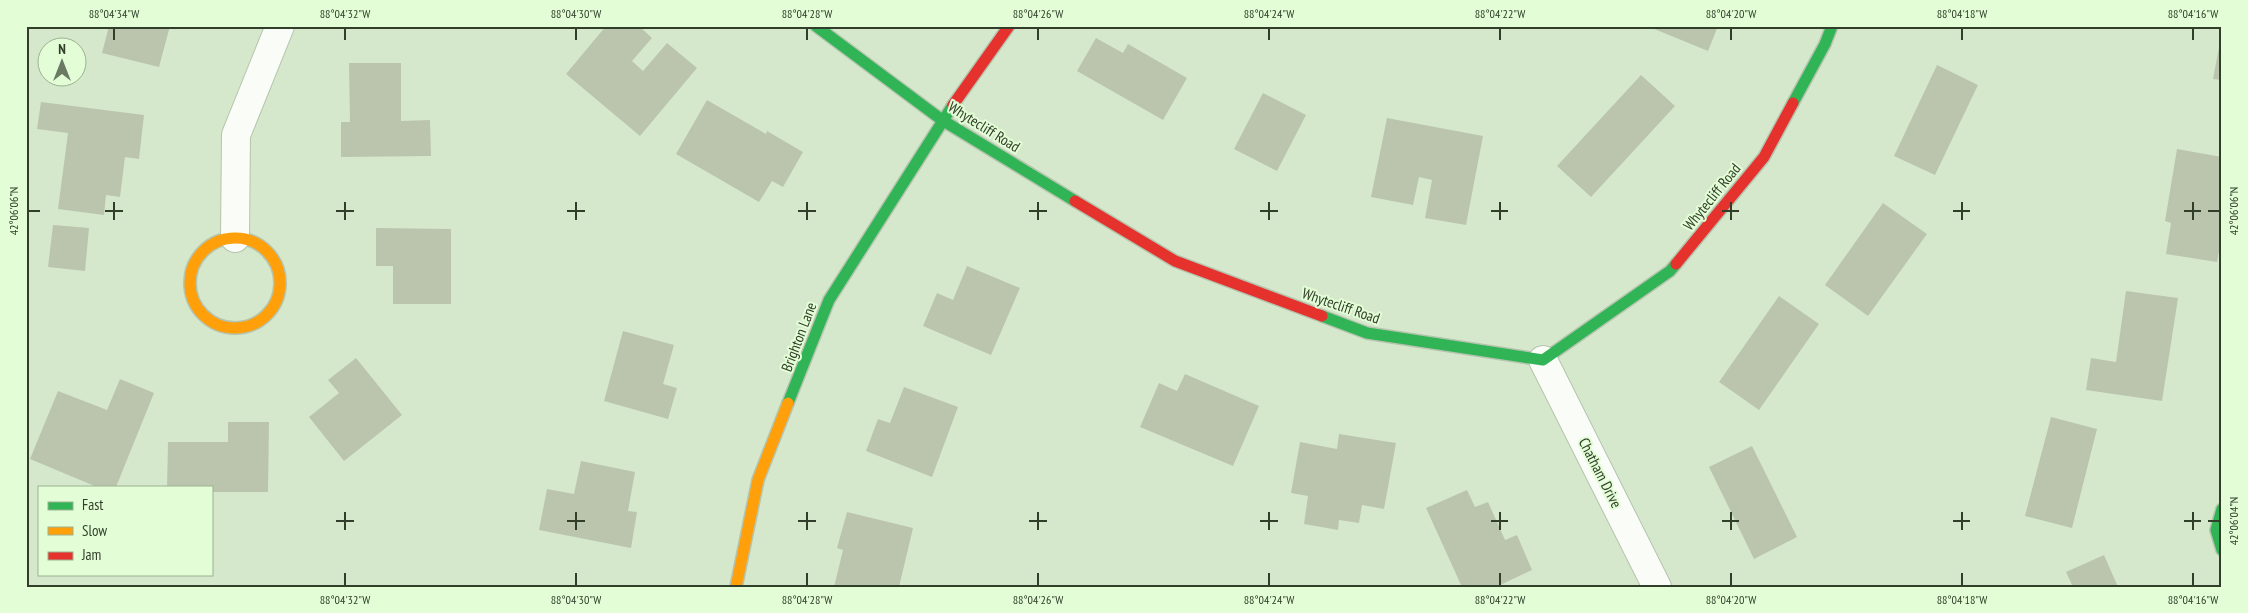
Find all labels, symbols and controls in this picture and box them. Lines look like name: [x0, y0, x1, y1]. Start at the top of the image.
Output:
text: 88°04'34"W: [89, 6, 139, 21]
text: 88°04'32"W: [320, 6, 370, 21]
text: 88°04'30"W: [551, 6, 601, 21]
text: 88°04'28"W: [782, 6, 832, 21]
text: 88°04'26"W: [1013, 6, 1063, 21]
text: 88°04'24"W: [1244, 6, 1294, 21]
text: 88°04'22"W: [1475, 6, 1525, 21]
text: 88°04'20"W: [1706, 6, 1756, 21]
text: 88°04'18"W: [1937, 6, 1987, 21]
text: 88°04'16"W: [2168, 6, 2218, 21]
north arrow: [38, 38, 88, 88]
text: N: [58, 40, 66, 58]
street label: Whytecliff Road: [945, 97, 1024, 156]
street label: Whytecliff Road: [1679, 159, 1744, 234]
text: 42°06'06"N: [6, 187, 21, 235]
text: 42°06'06"N: [2226, 187, 2241, 235]
street label: Whytecliff Road: [1300, 283, 1383, 328]
street label: Brighton Lane: [777, 300, 820, 374]
street label: Chatham Drive: [1575, 434, 1626, 511]
legend: [38, 486, 212, 576]
text: Fast: [82, 495, 103, 514]
text: 42°06'04"N: [2226, 497, 2241, 545]
text: Slow: [82, 521, 107, 540]
text: Jam: [81, 545, 101, 564]
text: 88°04'32"W: [320, 592, 370, 607]
text: 88°04'30"W: [551, 592, 601, 607]
text: 88°04'28"W: [782, 592, 832, 607]
text: 88°04'26"W: [1013, 592, 1063, 607]
text: 88°04'24"W: [1244, 592, 1294, 607]
text: 88°04'22"W: [1475, 592, 1525, 607]
text: 88°04'20"W: [1706, 592, 1756, 607]
text: 88°04'18"W: [1937, 592, 1987, 607]
text: 88°04'16"W: [2168, 592, 2218, 607]

